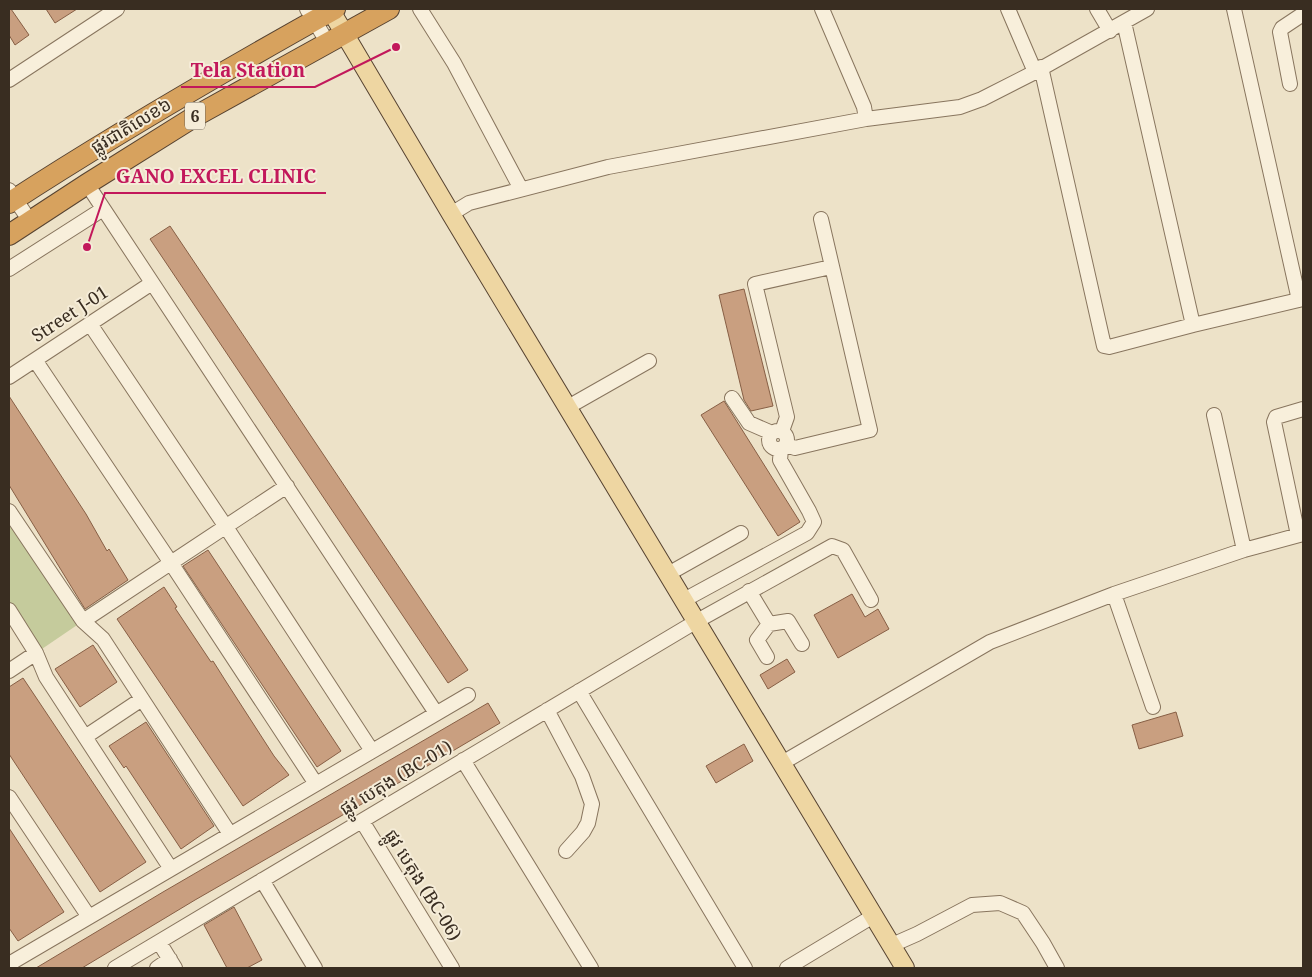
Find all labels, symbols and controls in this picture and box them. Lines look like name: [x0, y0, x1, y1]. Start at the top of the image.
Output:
callout: Tela Station: [181, 53, 315, 87]
text: Tela Station: [191, 57, 306, 83]
street label: ផ្លូវជាតិលេខ៦: [86, 92, 178, 163]
road number: 6: [185, 102, 205, 130]
callout: GANO EXCEL CLINIC: [105, 159, 326, 193]
text: GANO EXCEL CLINIC: [116, 163, 316, 189]
street label: Street J-01: [26, 279, 112, 347]
street label: ផ្លូវ បេតុង (BC-01): [335, 734, 459, 825]
street label: ផ្លូវ បេតុង (BC-06): [375, 824, 468, 948]

